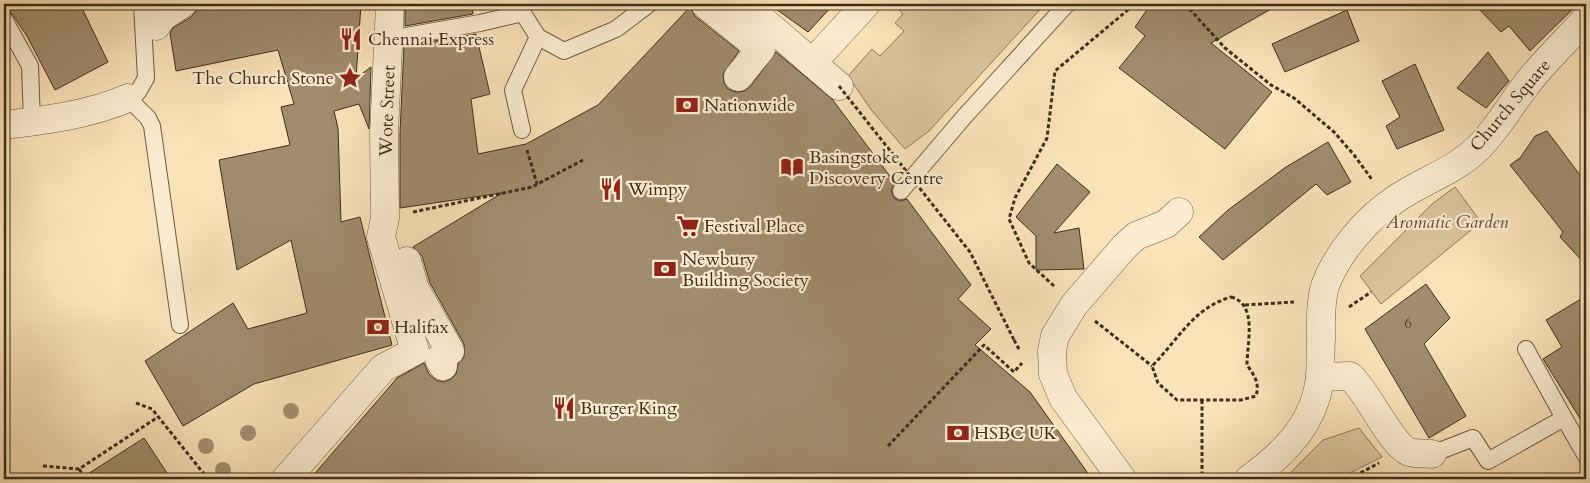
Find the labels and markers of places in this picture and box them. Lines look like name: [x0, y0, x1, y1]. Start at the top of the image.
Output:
restaurant icon: Chennai Express: [338, 26, 364, 52]
place label: Chennai Express: [368, 27, 494, 52]
place icon: The Church Stone: [337, 65, 363, 91]
place label: The Church Stone: [192, 66, 334, 91]
bank icon: Nationwide: [674, 92, 700, 118]
place label: Nationwide: [704, 93, 795, 118]
place label: Basingstoke Discovery Centre: [809, 145, 943, 191]
library icon: Basingstoke Discovery Centre: [779, 154, 805, 180]
restaurant icon: Wimpy: [598, 176, 624, 202]
place label: Wimpy: [627, 177, 688, 202]
supermarket icon: Festival Place: [675, 213, 701, 239]
place label: Festival Place: [704, 214, 805, 239]
place label: Newbury Building Society: [682, 247, 809, 293]
bank icon: Newbury Building Society: [652, 256, 678, 282]
bank icon: Halifax: [365, 314, 391, 340]
place label: Halifax: [394, 315, 449, 340]
restaurant icon: Burger King: [551, 395, 577, 421]
place label: Burger King: [580, 396, 678, 421]
bank icon: HSBC UK: [945, 420, 971, 446]
place label: HSBC UK: [974, 421, 1058, 446]

